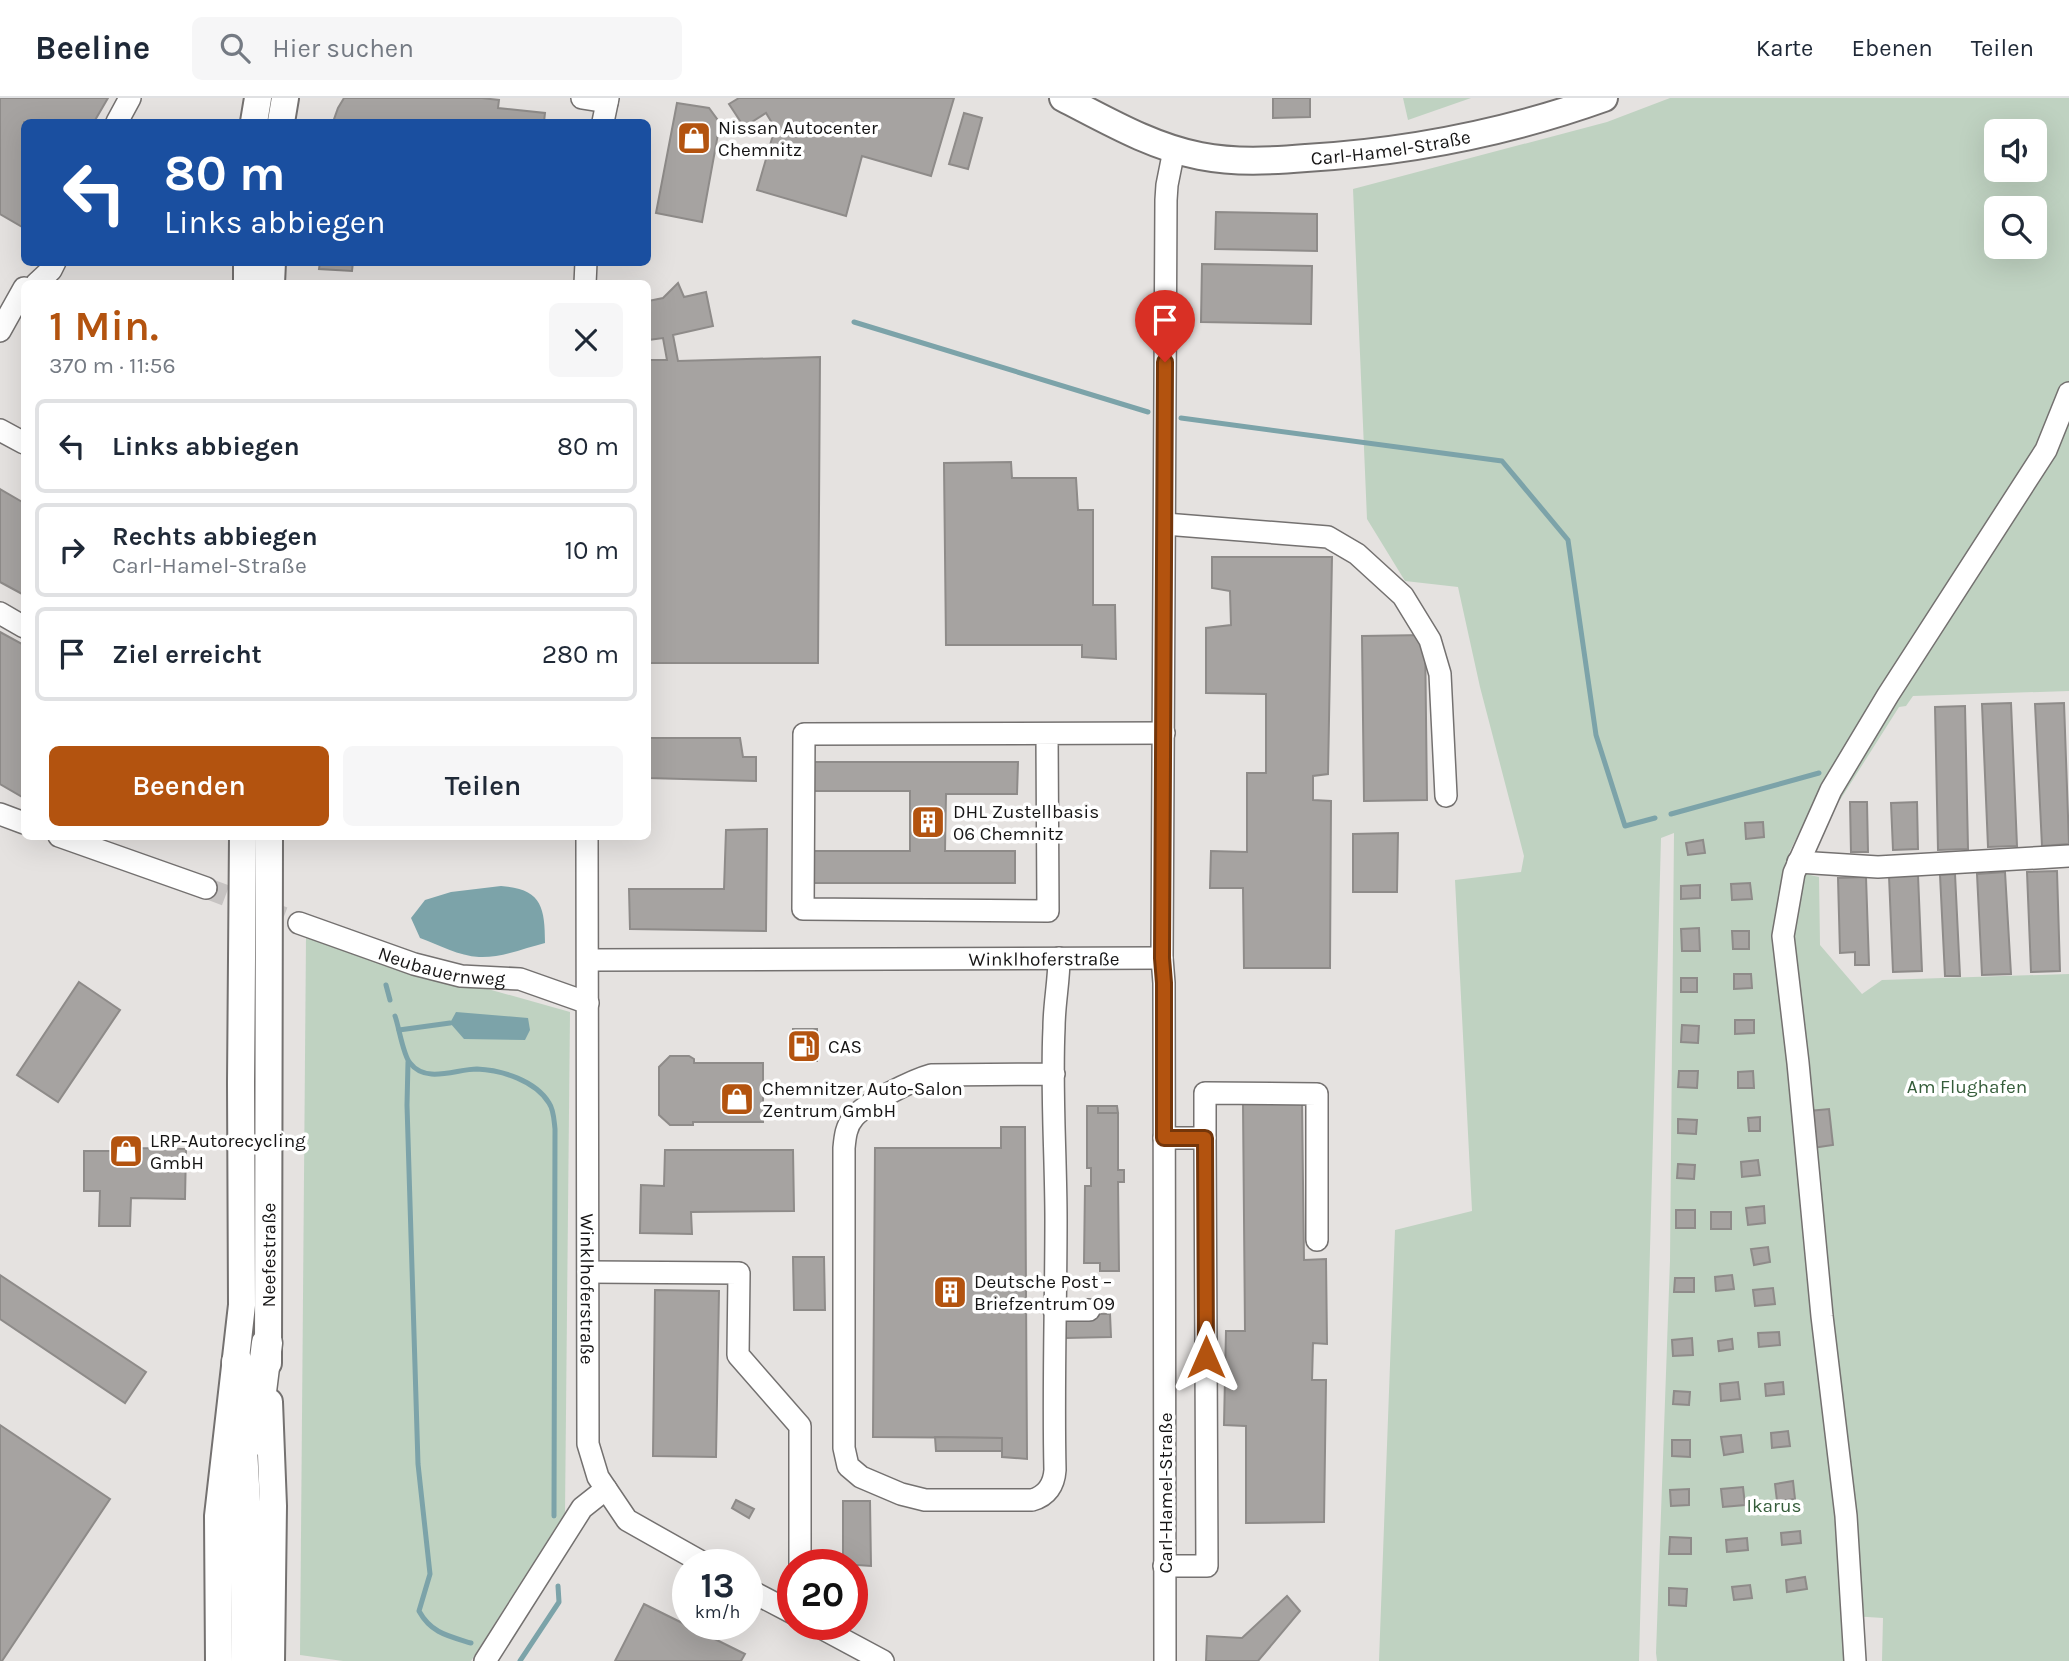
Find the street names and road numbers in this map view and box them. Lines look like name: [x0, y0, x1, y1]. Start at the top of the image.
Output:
street label: Carl-Hamel-Straße: [1310, 126, 1473, 170]
street label: Neubauernweg: [375, 942, 506, 990]
street label: Winklhoferstraße: [968, 948, 1120, 971]
street label: Neefestraße: [258, 1203, 280, 1307]
street label: Winklhoferstraße: [576, 1213, 598, 1365]
street label: Carl-Hamel-Straße: [1155, 1413, 1177, 1573]

